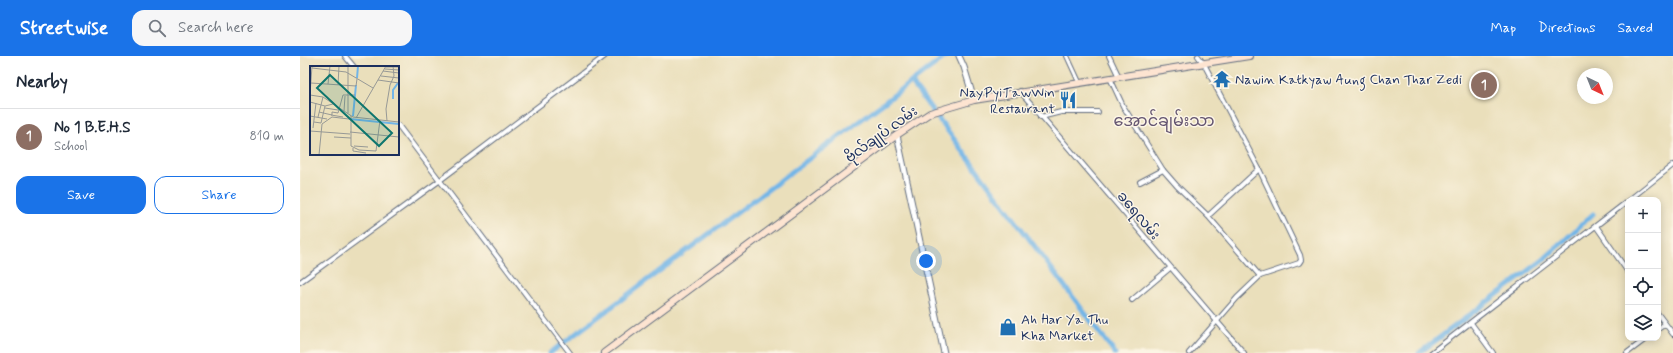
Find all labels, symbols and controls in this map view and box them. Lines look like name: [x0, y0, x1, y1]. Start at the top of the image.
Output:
search box: [132, 10, 412, 46]
text: Streetwise: [20, 16, 108, 41]
icon: search: [146, 17, 168, 39]
text: Search here: [178, 18, 254, 38]
text: Map: [1490, 19, 1516, 37]
text: Directions: [1538, 19, 1596, 37]
text: Saved: [1618, 19, 1653, 37]
inset map: [310, 66, 399, 155]
north arrow: [1577, 68, 1613, 104]
temple icon: Nawin Katkyaw Aung Chan Thar Zedi: [1212, 69, 1232, 89]
pin: 1: [1471, 70, 1497, 100]
text: Nearby: [16, 71, 68, 93]
place label: Nawin Katkyaw Aung Chan Thar Zedi: [1235, 71, 1462, 91]
place label: NayPyiTawWin Restaurant: [960, 84, 1055, 118]
restaurant icon: NayPyiTawWin Restaurant: [1058, 90, 1078, 110]
street label: ဗိုလ်ချုပ် လမ်း: [841, 101, 923, 169]
district label: အောင်ချမ်းသာ: [1113, 109, 1215, 134]
text: No 1 B.E.H.S: [54, 118, 130, 138]
text: 1: [26, 128, 32, 145]
text: 810 m: [249, 128, 284, 145]
text: School: [54, 138, 88, 155]
button: Save: [16, 176, 146, 214]
button: Share: [154, 176, 284, 214]
street label: ခရေလမ်း: [1111, 186, 1165, 245]
map controls: [1625, 197, 1661, 341]
button: +: [1625, 197, 1661, 233]
button: −: [1625, 233, 1661, 269]
your location: [916, 251, 936, 271]
button: locate: [1625, 269, 1661, 305]
button: layers: [1625, 305, 1661, 341]
place label: Ah Har Ya Thu Kha Market: [1021, 311, 1108, 345]
shop icon: Ah Har Ya Thu Kha Market: [998, 317, 1018, 337]

